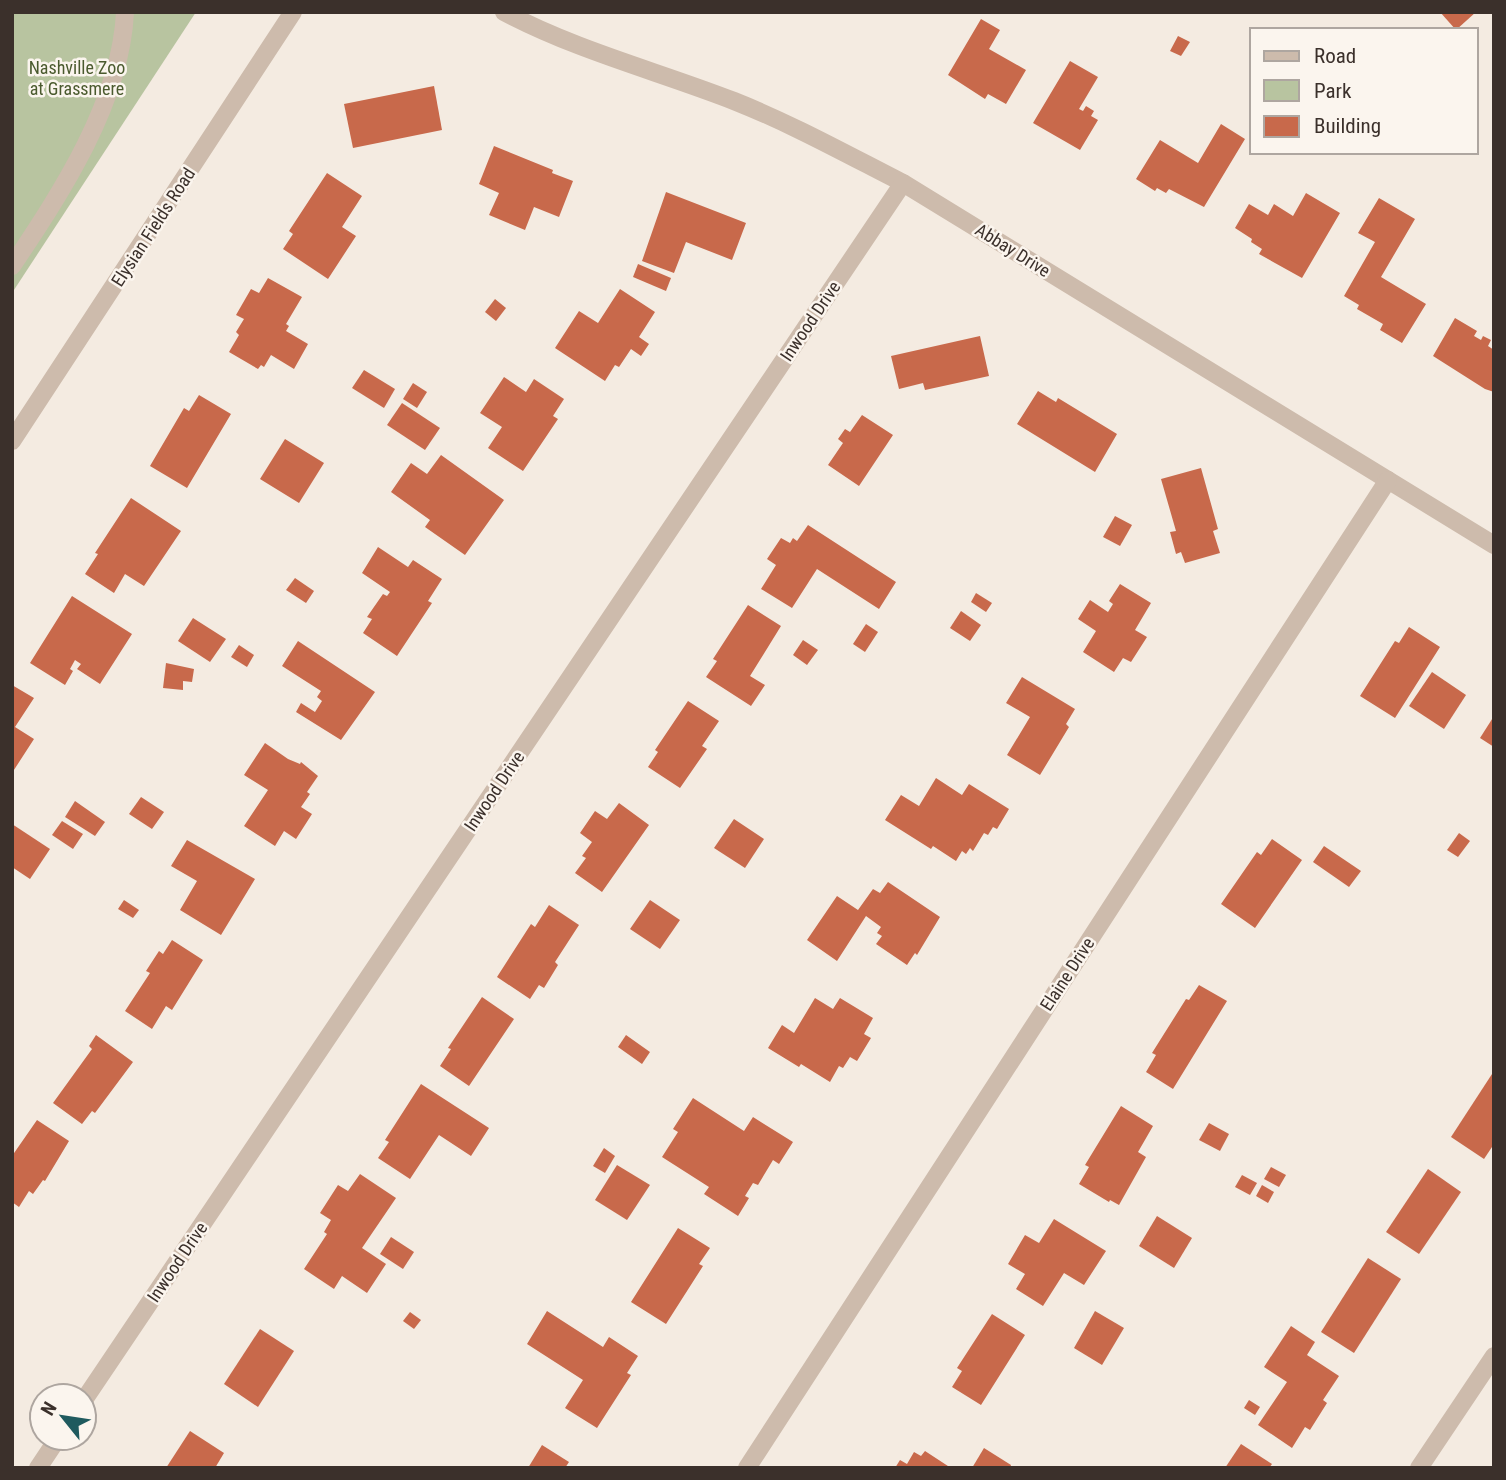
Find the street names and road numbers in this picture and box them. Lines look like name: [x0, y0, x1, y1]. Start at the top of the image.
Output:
street label: Elysian Fields Road: [107, 164, 199, 290]
street label: Abbay Drive: [972, 219, 1054, 281]
street label: Inwood Drive: [776, 277, 844, 365]
street label: Inwood Drive: [460, 747, 528, 835]
street label: Elaine Drive: [1036, 933, 1098, 1015]
street label: Inwood Drive: [143, 1218, 211, 1306]

